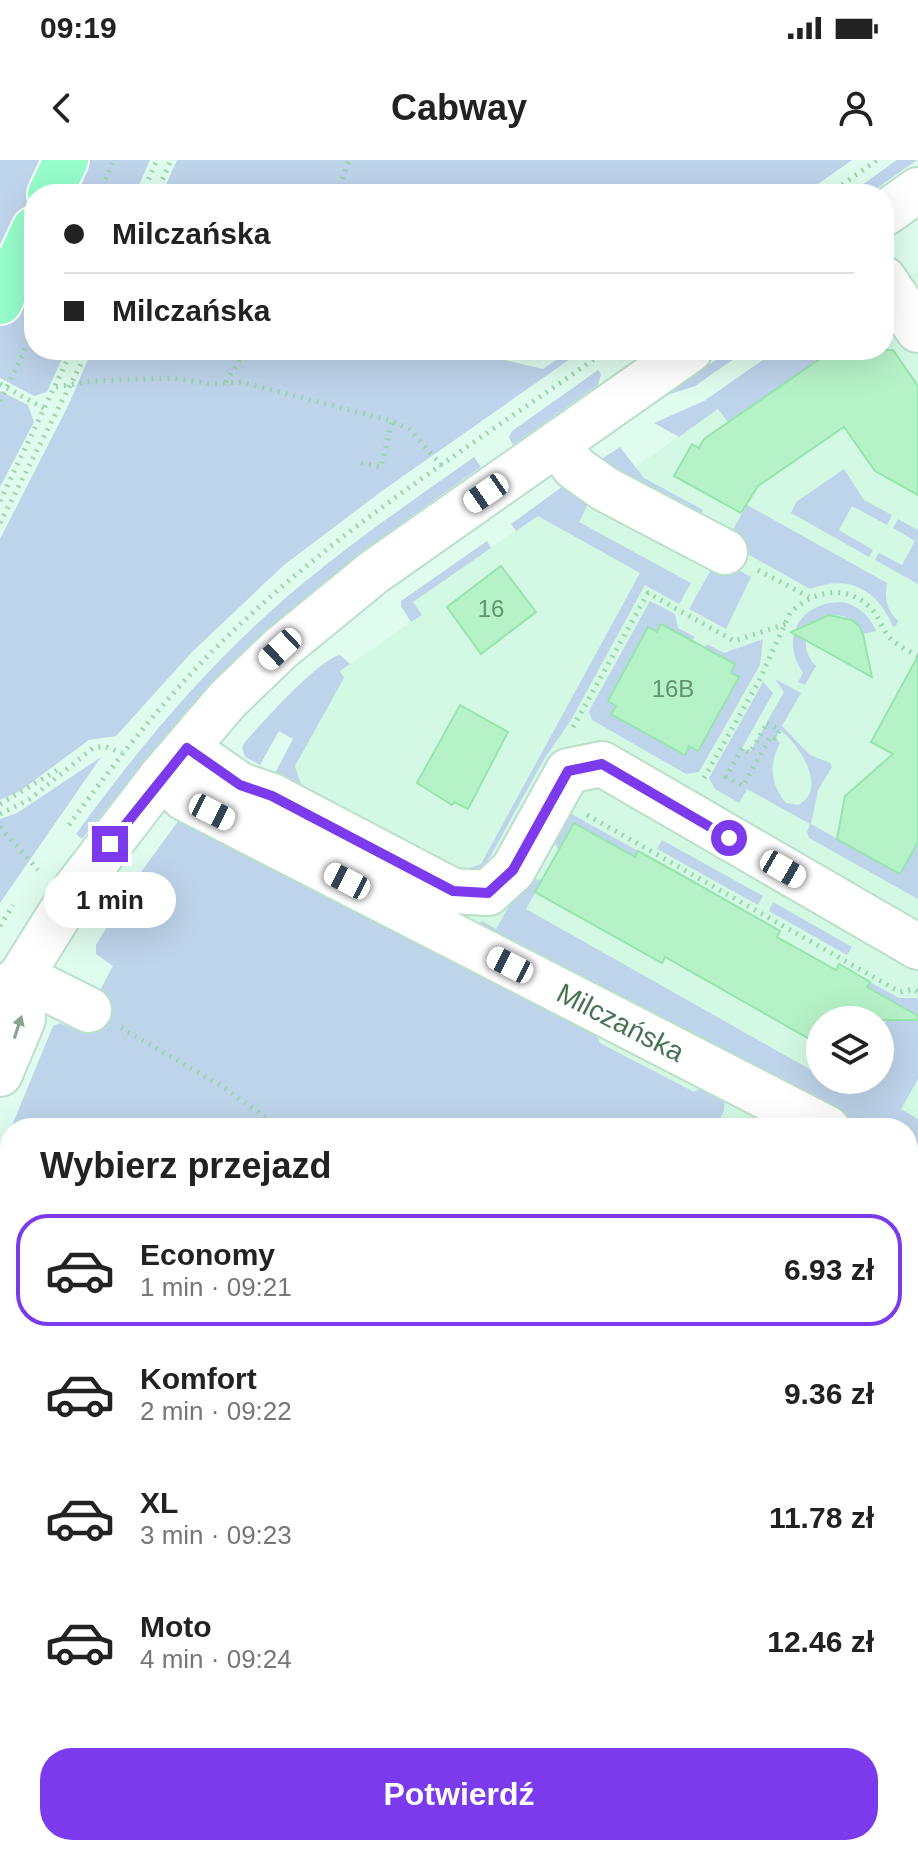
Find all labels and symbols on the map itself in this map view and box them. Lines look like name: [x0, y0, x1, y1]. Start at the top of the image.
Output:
car: [459, 469, 513, 517]
house number: 16: [478, 595, 504, 622]
car: [254, 624, 306, 674]
house number: 16B: [652, 675, 694, 702]
car: [185, 790, 239, 834]
route start: [711, 820, 747, 856]
route end: [92, 826, 128, 862]
car: [756, 847, 810, 891]
car: [320, 859, 374, 903]
callout: 1 min: [44, 872, 176, 928]
car: [483, 943, 537, 987]
street label: Milczańska: [552, 977, 690, 1068]
one-way arrow: [13, 1014, 25, 1038]

